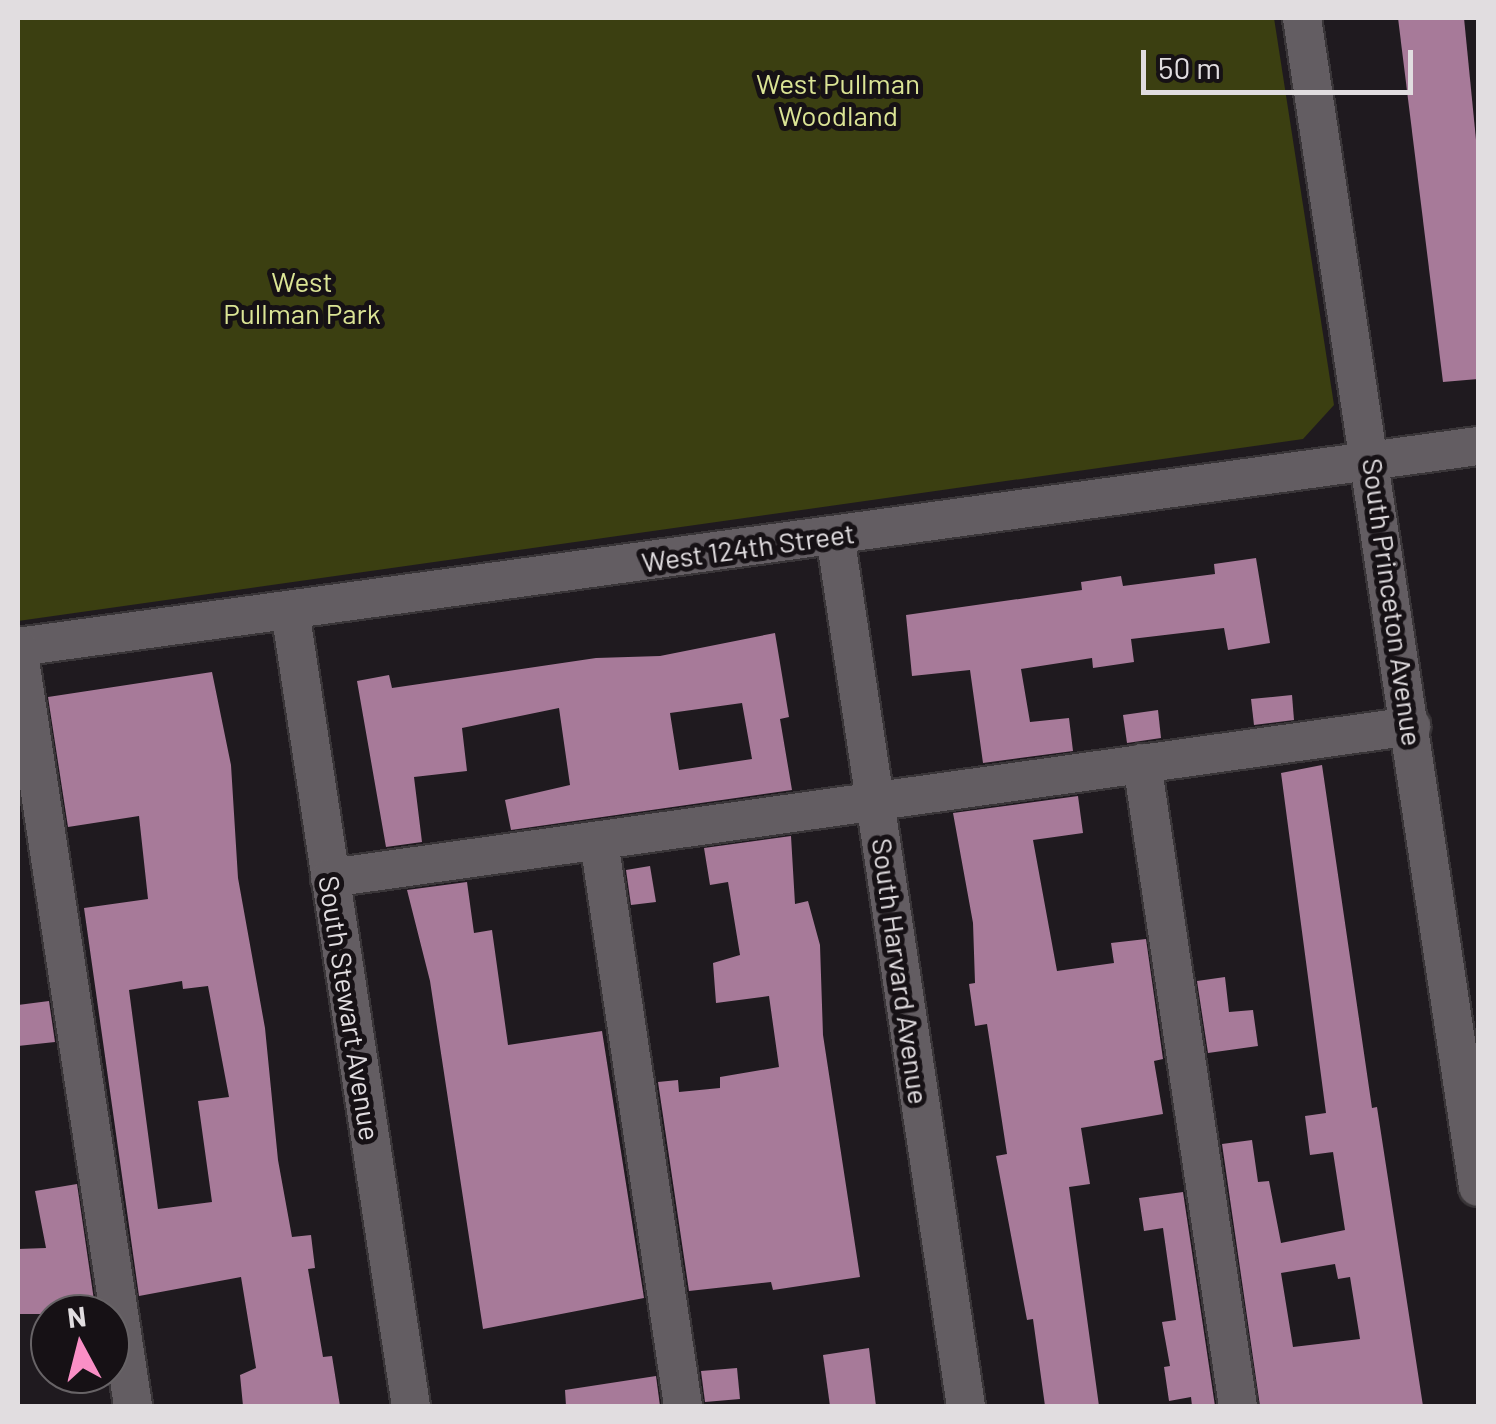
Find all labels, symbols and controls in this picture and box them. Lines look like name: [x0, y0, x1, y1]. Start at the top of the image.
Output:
scale bar: [1146, 30, 1418, 92]
text: 50 m: [1158, 49, 1221, 85]
park label: West Pullman Woodland: [756, 66, 920, 132]
park label: West Pullman Park: [223, 264, 381, 330]
street label: South Princeton Avenue: [1356, 456, 1430, 748]
street label: West 124th Street: [639, 515, 857, 579]
street label: South Harvard Avenue: [866, 836, 936, 1106]
street label: South Stewart Avenue: [312, 873, 388, 1143]
north arrow: [30, 1294, 130, 1394]
text: N: [65, 1298, 88, 1334]

